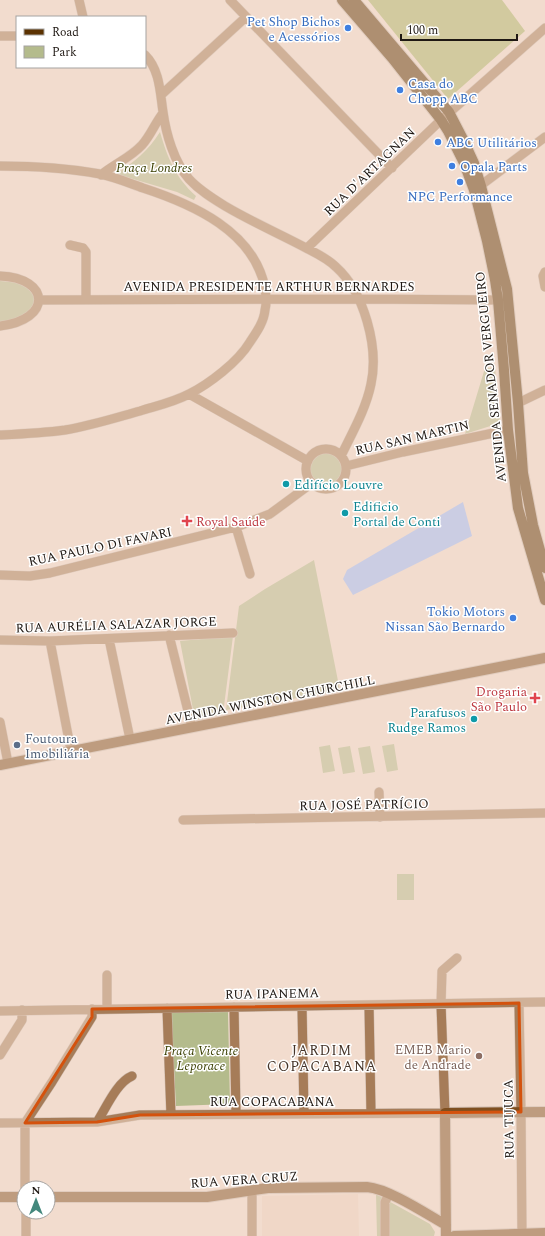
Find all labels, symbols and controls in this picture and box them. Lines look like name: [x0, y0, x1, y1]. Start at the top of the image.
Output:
place label: Pet Shop Bichos e Acessórios: [247, 12, 340, 47]
legend: [16, 16, 146, 68]
scale bar: [401, 16, 517, 42]
text: 100 m: [407, 21, 438, 40]
text: Road: [52, 23, 79, 42]
marker: Pet Shop Bichos e Acessórios: [343, 23, 353, 33]
text: Park: [52, 43, 77, 62]
place label: Casa do Chopp ABC: [408, 74, 478, 109]
marker: Casa do Chopp ABC: [395, 85, 405, 95]
street label: RUA D'ARTAGNAN: [319, 123, 420, 221]
place label: ABC Utilitários: [446, 133, 537, 153]
marker: ABC Utilitários: [433, 137, 443, 147]
place label: Opala Parts: [460, 157, 527, 177]
park label: Praça Londres: [116, 158, 192, 178]
marker: Opala Parts: [447, 161, 457, 171]
marker: NPC Performance: [455, 177, 465, 187]
place label: NPC Performance: [407, 187, 513, 207]
street label: AVENIDA SENADOR VERGUEIRO: [470, 270, 512, 483]
street label: AVENIDA PRESIDENTE ARTHUR BERNARDES: [124, 277, 415, 297]
street label: RUA SAN MARTIN: [353, 415, 471, 461]
place label: Edifício Louvre: [294, 475, 383, 495]
marker: Edifício Louvre: [281, 479, 291, 489]
place label: Edificio Portal de Conti: [353, 497, 441, 532]
marker: Edificio Portal de Conti: [340, 508, 350, 518]
place label: Royal Saúde: [196, 512, 266, 532]
marker: Royal Saúde: [181, 515, 193, 527]
street label: RUA PAULO DI FAVARI: [27, 522, 174, 572]
place label: Tokio Motors Nissan São Bernardo: [385, 602, 505, 637]
street label: RUA AURÉLIA SALAZAR JORGE: [15, 611, 217, 639]
marker: Tokio Motors Nissan São Bernardo: [508, 613, 518, 623]
street label: AVENIDA WINSTON CHURCHILL: [164, 670, 377, 730]
place label: Drogaria São Paulo: [471, 682, 528, 717]
marker: Drogaria São Paulo: [530, 693, 540, 703]
place label: Parafusos Rudge Ramos: [387, 703, 466, 738]
marker: Parafusos Rudge Ramos: [469, 714, 479, 724]
place label: Foutoura Imobiliária: [25, 729, 90, 764]
marker: Foutoura Imobiliária: [12, 740, 22, 750]
street label: RUA JOSÉ PATRÍCIO: [299, 794, 429, 816]
street label: RUA IPANEMA: [225, 983, 320, 1005]
district label: JARDIM COPACABANA: [267, 1040, 377, 1077]
place label: EMEB Mario de Andrade: [395, 1040, 471, 1075]
park label: Praça Vicente Leporace: [164, 1041, 239, 1076]
marker: EMEB Mario de Andrade: [474, 1051, 484, 1061]
street label: RUA TIJUCA: [498, 1079, 520, 1159]
street label: RUA COPACABANA: [210, 1092, 335, 1112]
street label: RUA VERA CRUZ: [190, 1166, 298, 1194]
north arrow: [16, 1180, 56, 1220]
text: N: [32, 1182, 41, 1199]

